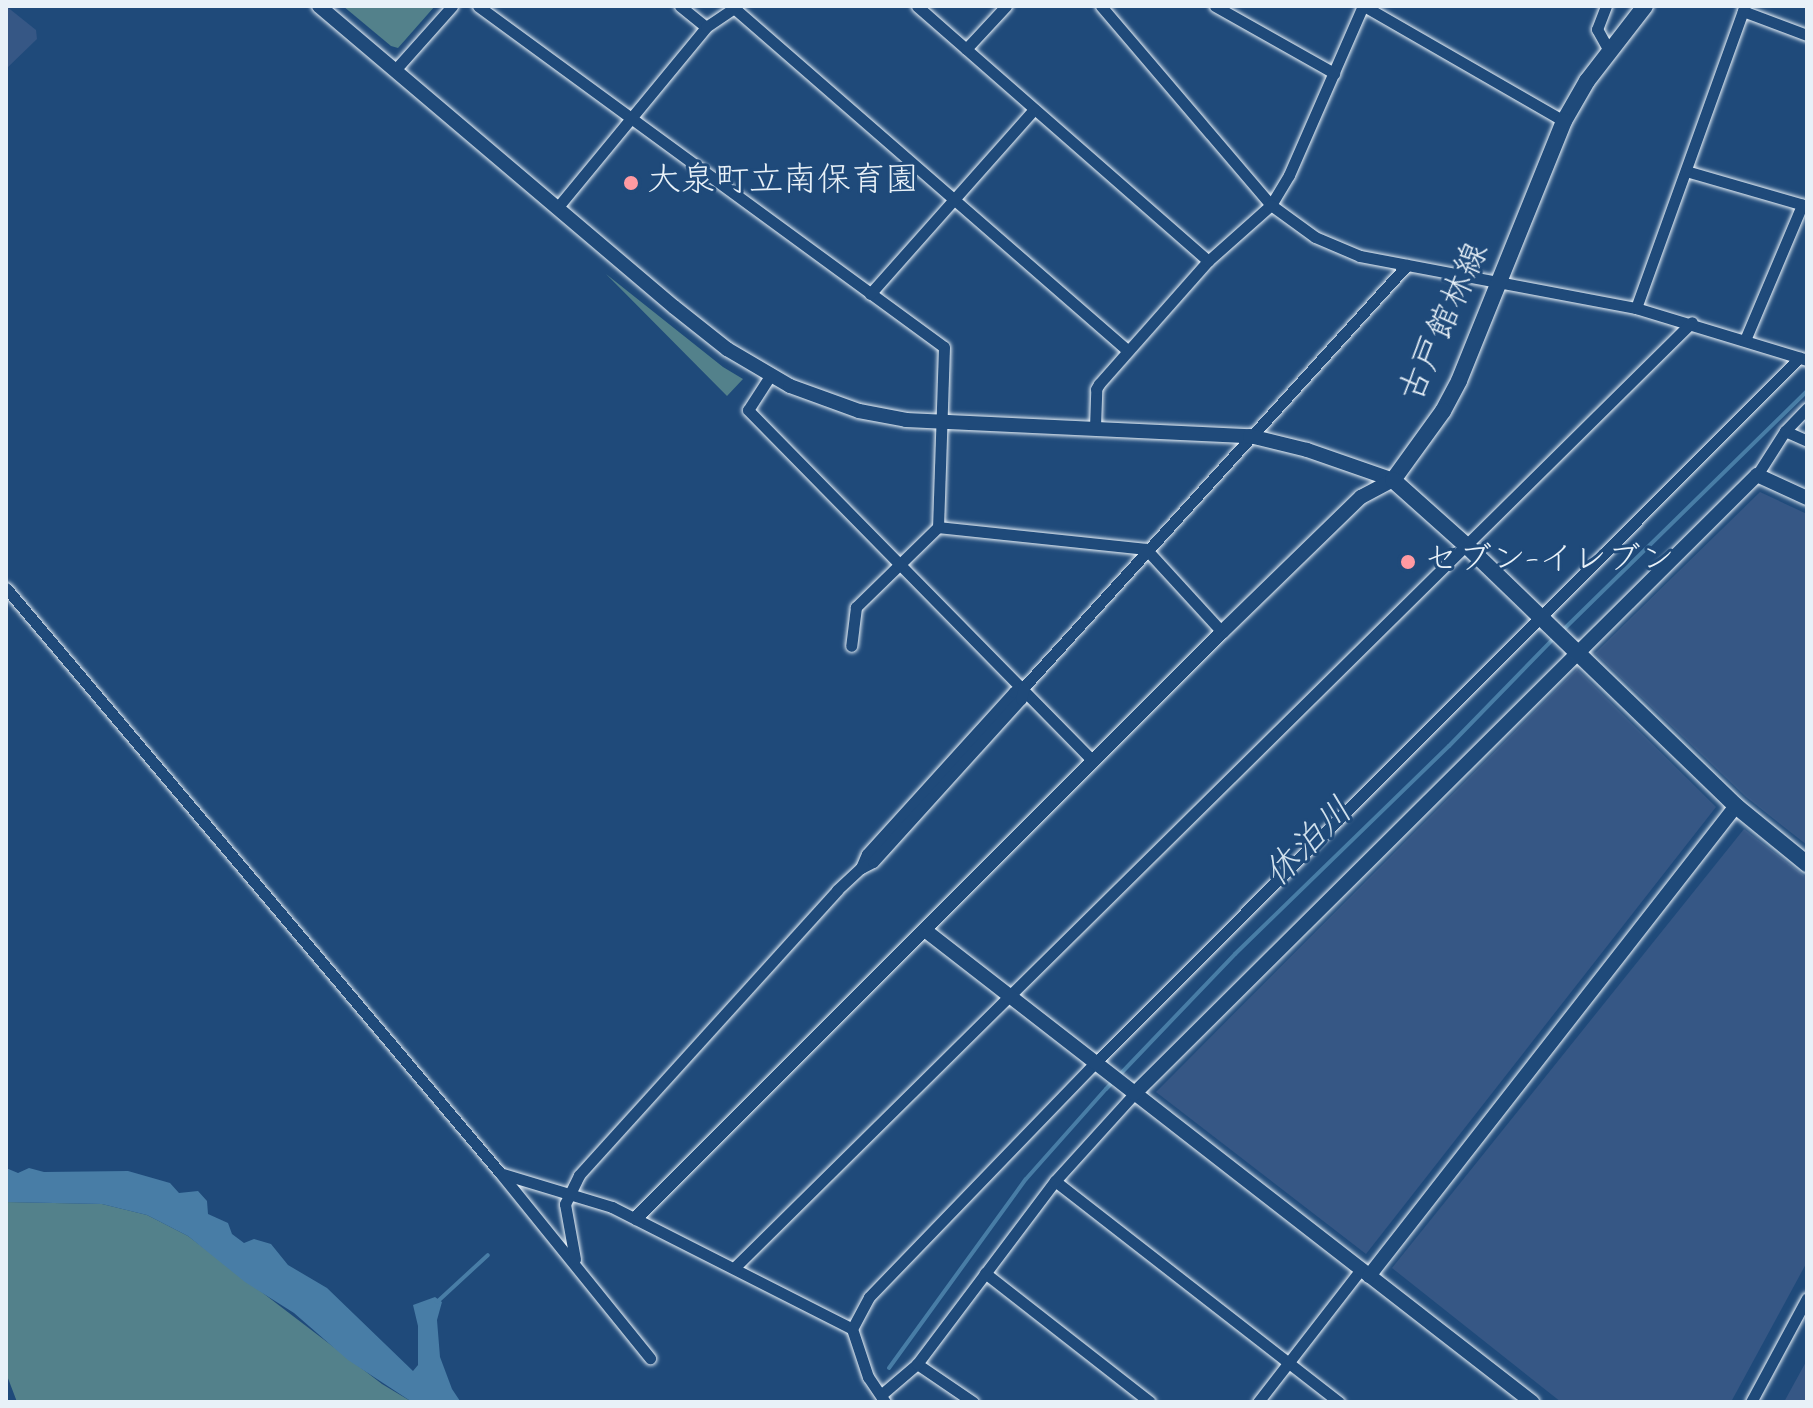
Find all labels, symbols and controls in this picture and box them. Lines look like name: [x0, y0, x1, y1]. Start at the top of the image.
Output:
place label: 大泉町立南保育園: [647, 163, 919, 203]
marker: 大泉町立南保育園: [622, 174, 640, 192]
street label: 古戸館林線: [1393, 237, 1499, 409]
place label: セブン-イレブン: [1424, 542, 1675, 582]
marker: セブン-イレブン: [1399, 553, 1417, 571]
water label: 休泊川: [1257, 791, 1363, 897]

